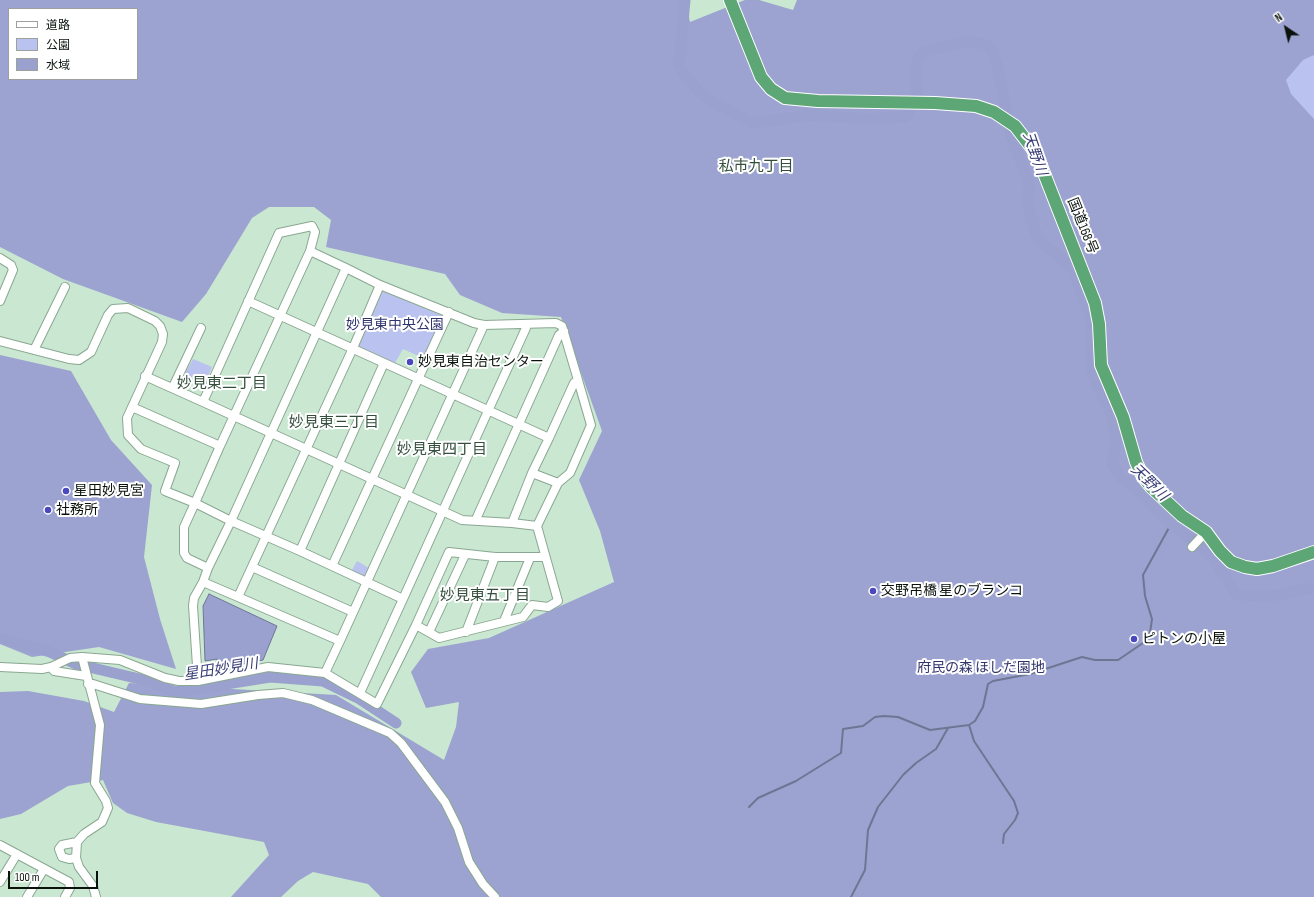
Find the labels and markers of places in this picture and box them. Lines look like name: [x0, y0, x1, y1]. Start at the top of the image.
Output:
place label: 妙見東自治センター: [418, 354, 544, 370]
marker: 妙見東自治センター: [405, 357, 415, 367]
place label: 星田妙見宮: [74, 483, 144, 499]
marker: 星田妙見宮: [61, 486, 71, 496]
place label: 社務所: [56, 502, 98, 518]
marker: 社務所: [43, 505, 53, 515]
place label: 交野吊橋 星のブランコ: [881, 583, 1023, 599]
marker: 交野吊橋 星のブランコ: [868, 586, 878, 596]
place label: ピトンの小屋: [1142, 631, 1226, 647]
marker: ピトンの小屋: [1129, 634, 1139, 644]

